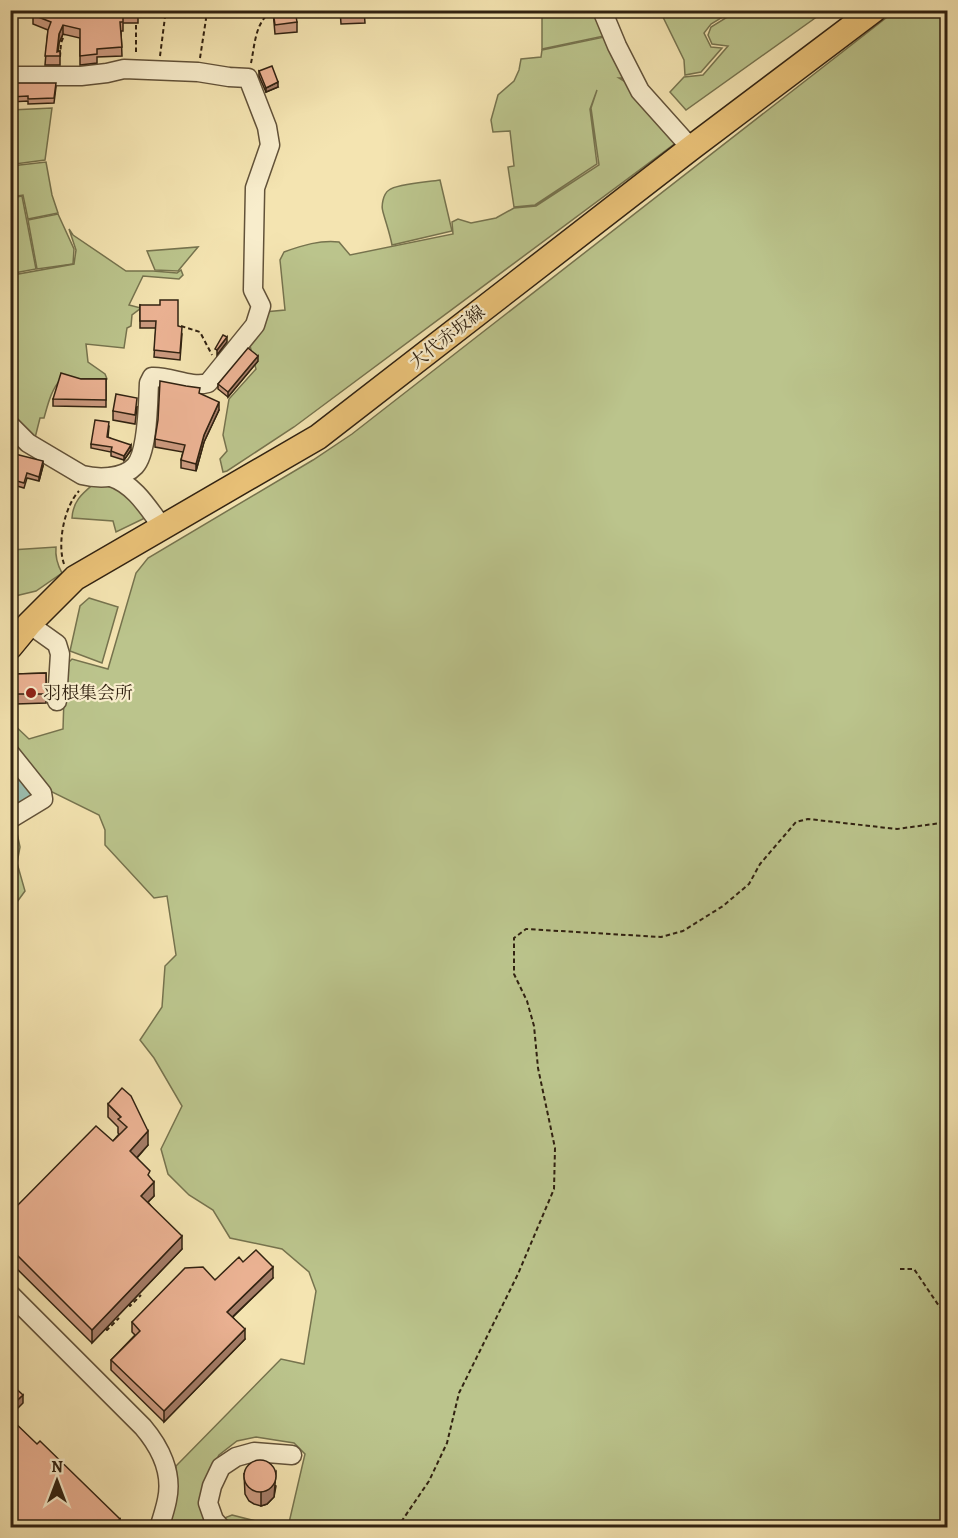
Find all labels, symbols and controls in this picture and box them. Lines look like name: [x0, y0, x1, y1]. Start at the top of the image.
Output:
street label: 大代赤坂線: [404, 300, 490, 374]
place label: 羽根集会所: [43, 681, 133, 705]
marker: 羽根集会所: [24, 686, 38, 700]
north arrow: [27, 1451, 87, 1511]
text: N: [51, 1456, 63, 1478]

